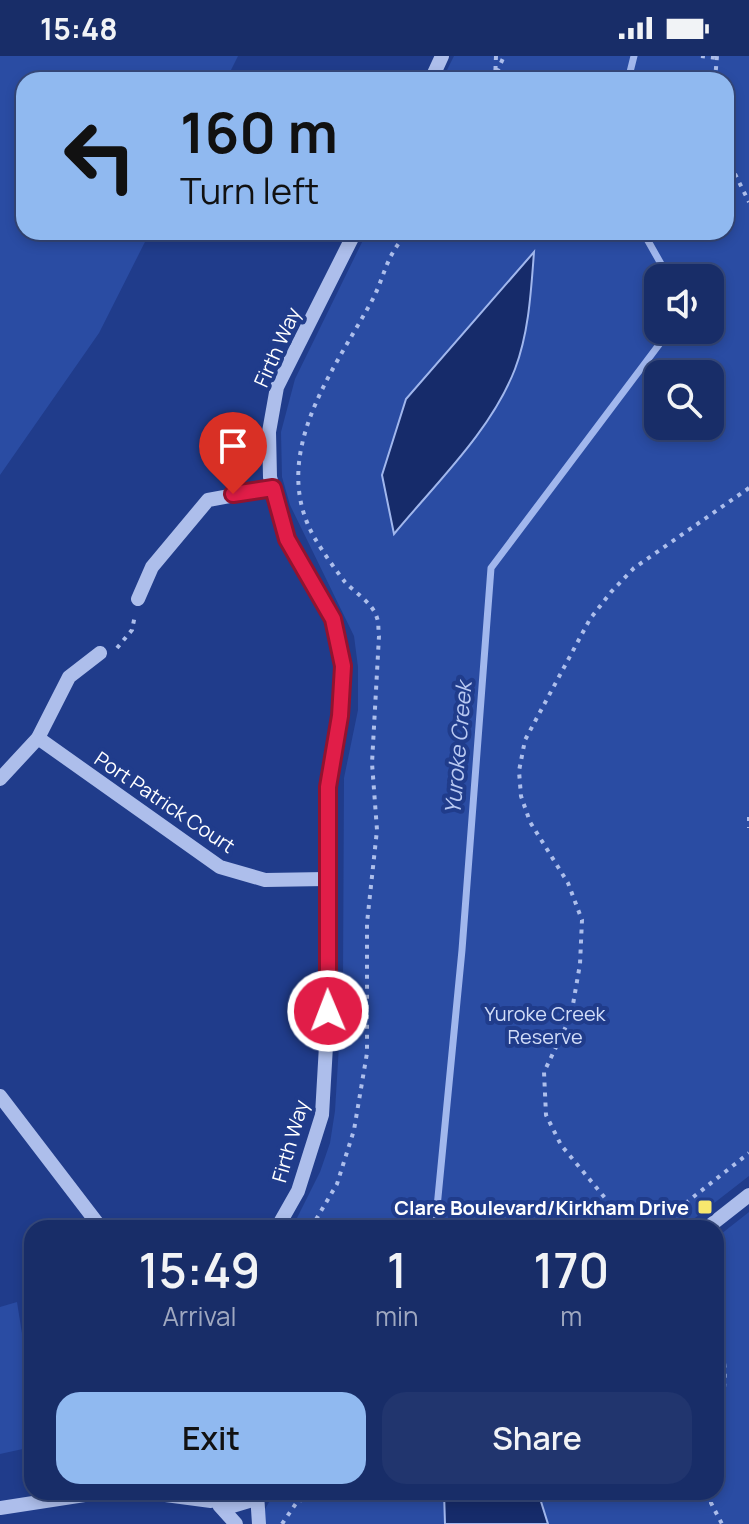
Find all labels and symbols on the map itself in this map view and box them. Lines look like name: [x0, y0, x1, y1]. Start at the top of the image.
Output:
street label: Firth Way: [247, 302, 307, 391]
pin: [199, 412, 267, 494]
water label: Yuroke Creek: [437, 677, 479, 816]
street label: Port Patrick Court: [90, 745, 240, 859]
position arrow: [286, 969, 370, 1053]
park label: Yuroke Creek Reserve: [484, 1000, 607, 1050]
street label: Firth Way: [265, 1096, 315, 1185]
place label: Clare Boulevard/Kirkham Drive: [394, 1194, 689, 1221]
marker: Clare Boulevard/Kirkham Drive: [696, 1198, 714, 1216]

